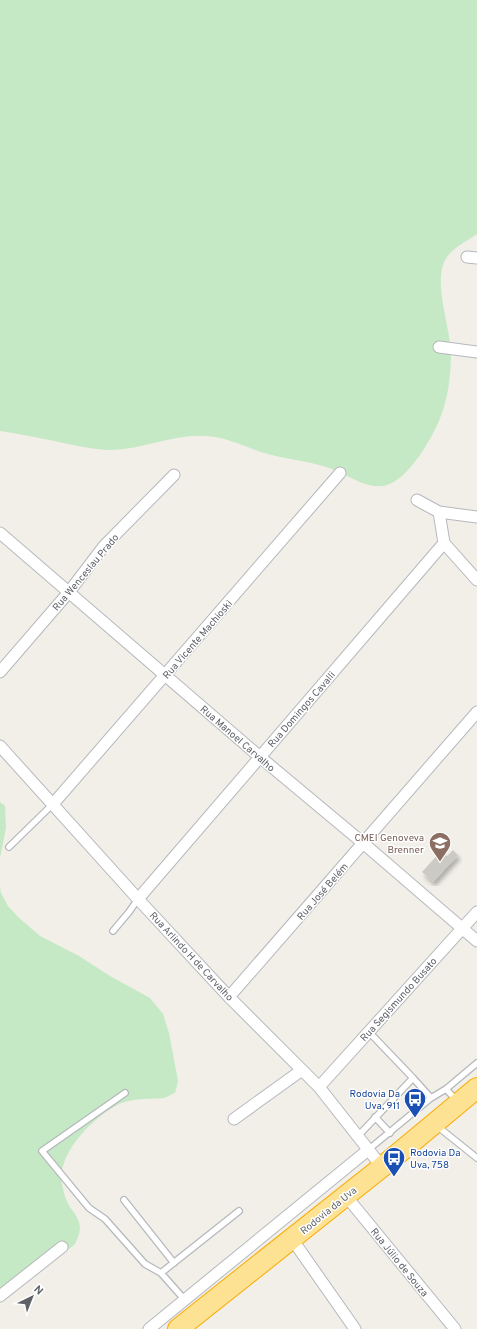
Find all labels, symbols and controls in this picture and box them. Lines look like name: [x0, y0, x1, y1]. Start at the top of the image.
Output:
street label: Rua Wenceslau Prado: [50, 531, 122, 614]
street label: Rua Vicente Machioski: [160, 598, 236, 682]
street label: Rua Domingos Cavalli: [266, 669, 339, 751]
street label: Rua Manoel Carvalho: [197, 703, 277, 775]
school or university icon: CMEI Genoveva Brenner: [427, 830, 453, 863]
place label: CMEI Genoveva Brenner: [354, 832, 424, 857]
street label: Rua José Belém: [295, 861, 352, 923]
street label: Rua Arlindo H de Carvalho: [146, 910, 236, 1005]
street label: Rua Segismundo Busato: [358, 955, 441, 1045]
bus stop icon: Rodovia Da Uva, 911: [402, 1086, 428, 1119]
place label: Rodovia Da Uva, 911: [350, 1088, 400, 1113]
bus stop icon: Rodovia Da Uva, 758: [381, 1145, 407, 1178]
place label: Rodovia Da Uva, 758: [410, 1147, 460, 1172]
street label: Rodovia da Uva: [298, 1184, 360, 1238]
street label: Rua Júlio de Souza: [367, 1226, 431, 1300]
north arrow: [12, 1277, 52, 1317]
text: N: [30, 1283, 46, 1298]

